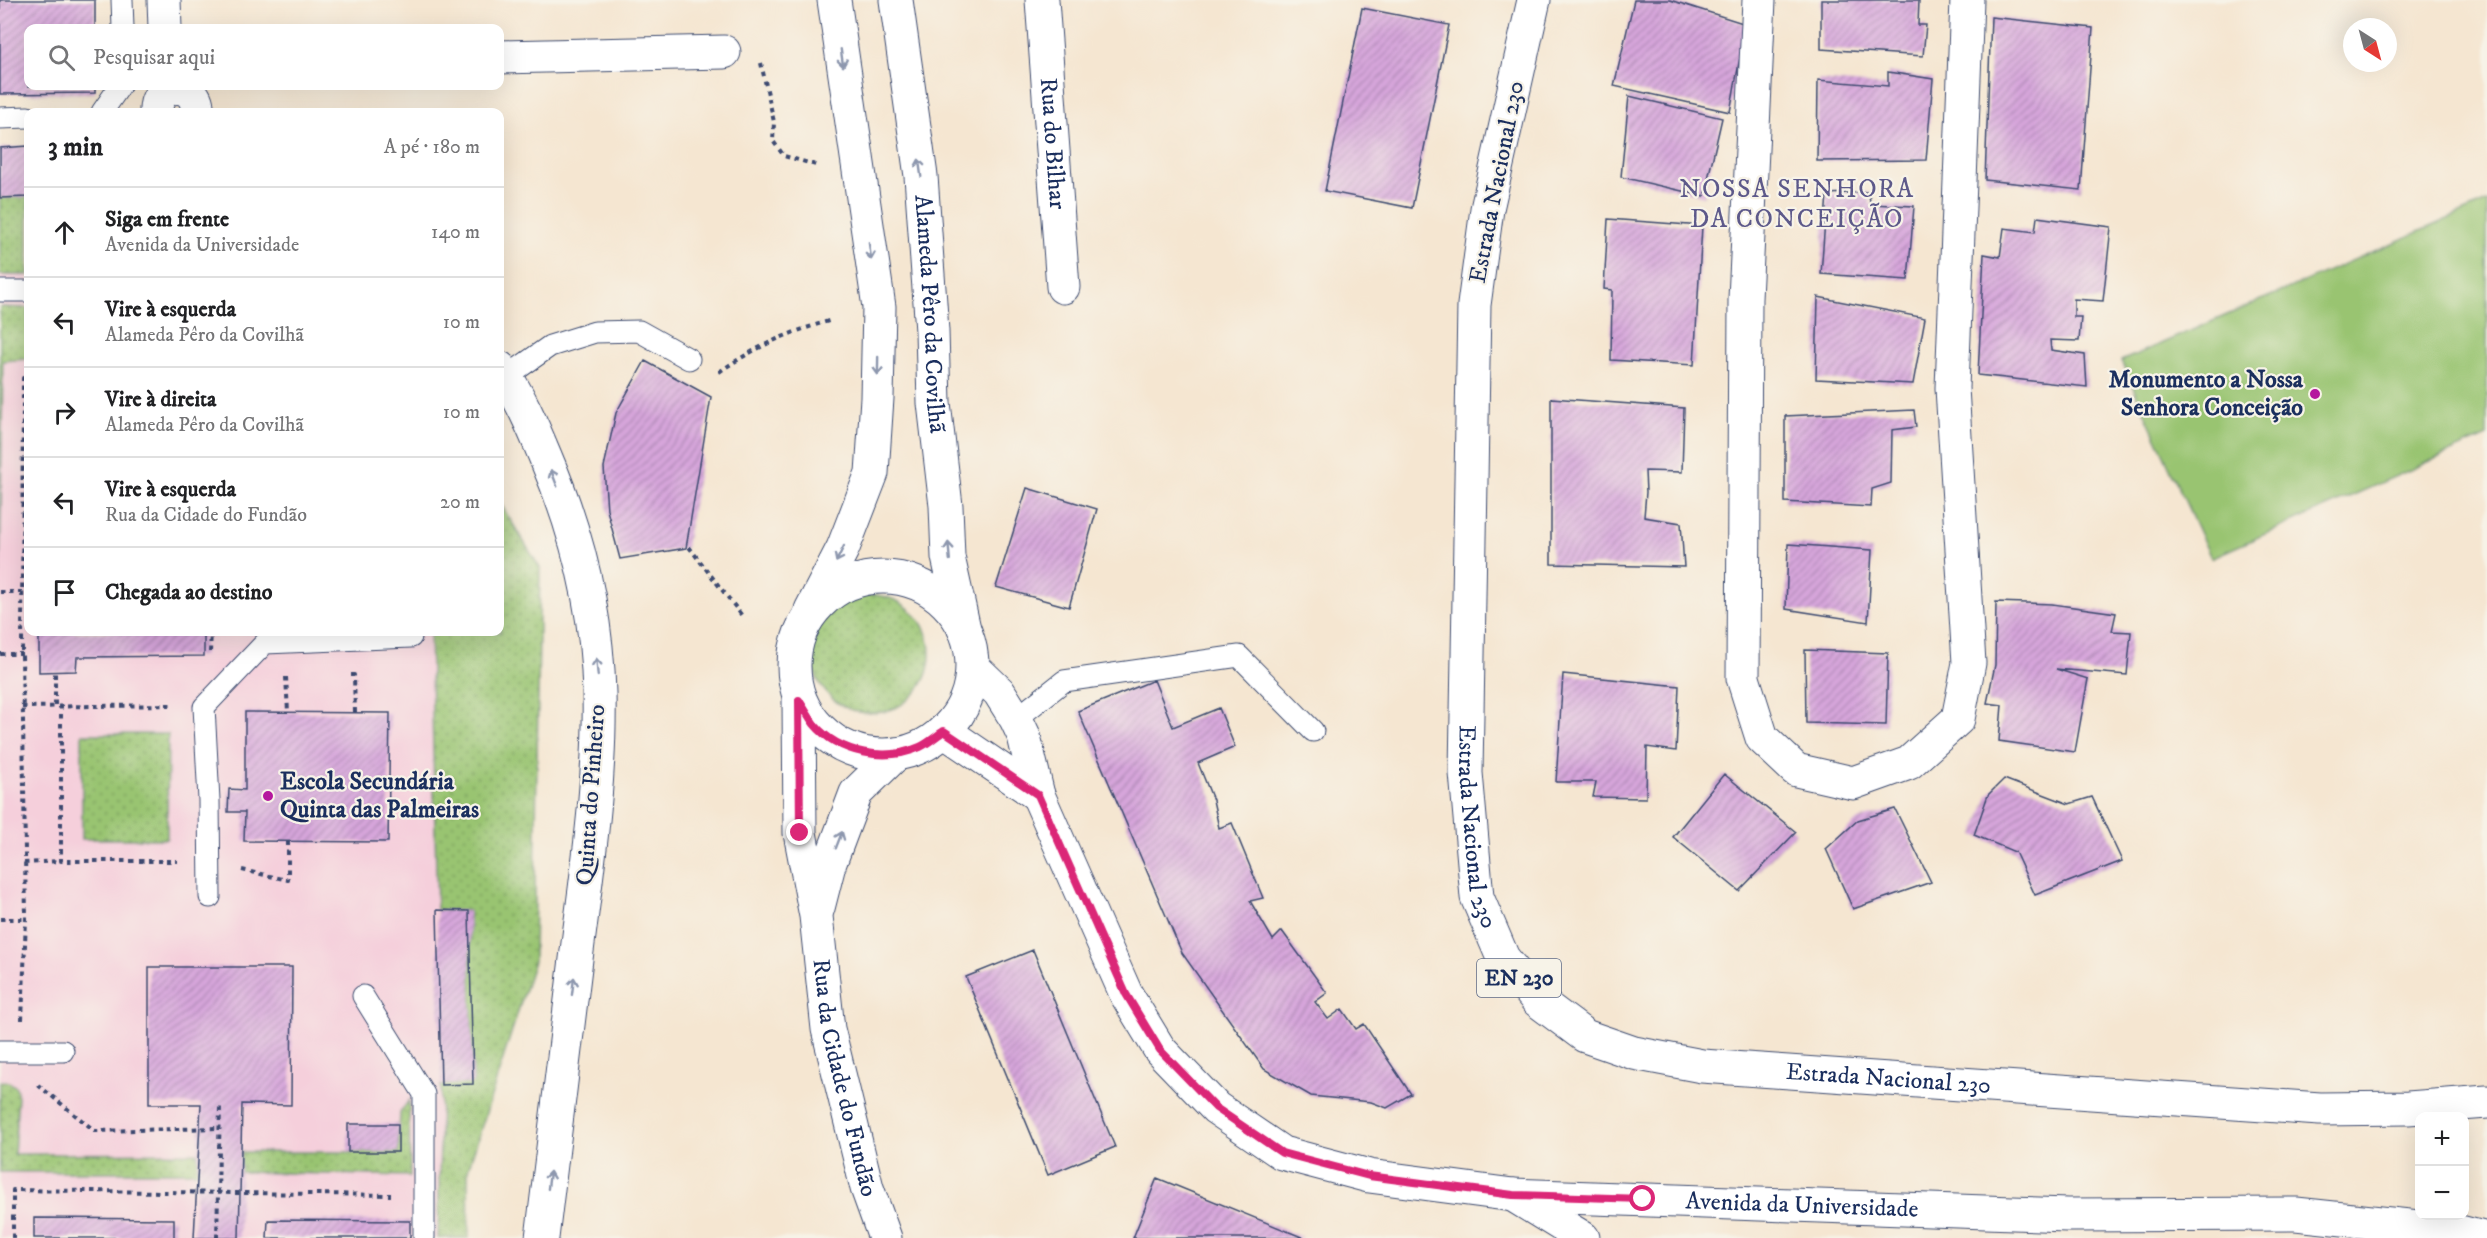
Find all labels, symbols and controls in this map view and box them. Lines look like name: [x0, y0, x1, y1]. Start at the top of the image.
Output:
north arrow: [2343, 18, 2397, 72]
search box: [24, 24, 504, 90]
icon: search: [45, 41, 78, 74]
text: Pesquisar aqui: [93, 44, 215, 71]
one-way arrow: [837, 47, 848, 67]
street label: Rua do Bilhar: [1033, 77, 1072, 211]
street label: Estrada Nacional 230: [1463, 78, 1531, 286]
text: 3 min: [48, 131, 103, 164]
text: A pé · 180 m: [384, 135, 480, 160]
one-way arrow: [914, 158, 925, 178]
district label: NOSSA SENHORA DA CONCEIÇÃO: [1679, 173, 1915, 236]
street label: Alameda Pêro da Covilhã: [907, 194, 953, 436]
text: Siga em frente: [105, 206, 229, 233]
icon: ahead: [48, 216, 81, 249]
text: 140 m: [431, 220, 480, 245]
text: Avenida da Universidade: [105, 233, 299, 258]
one-way arrow: [865, 240, 876, 260]
text: Vire à esquerda: [105, 296, 236, 323]
icon: left: [48, 306, 81, 339]
text: 10 m: [443, 310, 480, 335]
text: Alameda Pêro da Covilhã: [105, 323, 304, 348]
one-way arrow: [872, 355, 883, 375]
place label: Monumento a Nossa Senhora Conceição: [2108, 365, 2304, 423]
text: Vire à direita: [105, 386, 216, 413]
marker: Monumento a Nossa Senhora Conceição: [2308, 387, 2322, 401]
icon: right: [48, 396, 81, 429]
text: 10 m: [443, 400, 480, 425]
text: Alameda Pêro da Covilhã: [105, 413, 304, 438]
one-way arrow: [548, 469, 559, 487]
text: Vire à esquerda: [105, 476, 236, 503]
icon: left: [48, 486, 81, 519]
text: 20 m: [440, 490, 480, 515]
text: Rua da Cidade do Fundão: [105, 503, 307, 528]
one-way arrow: [943, 542, 954, 561]
one-way arrow: [833, 545, 845, 563]
icon: arrive: [48, 576, 81, 609]
text: Chegada ao destino: [105, 579, 272, 606]
one-way arrow: [591, 657, 602, 677]
street label: Quinta do Pinheiro: [570, 703, 612, 887]
street label: Estrada Nacional 230: [1451, 725, 1504, 933]
place label: Escola Secundária Quinta das Palmeiras: [280, 767, 479, 825]
marker: Escola Secundária Quinta das Palmeiras: [261, 789, 275, 803]
route end: [786, 819, 812, 845]
one-way arrow: [834, 831, 845, 850]
street label: Rua da Cidade do Fundão: [806, 957, 884, 1201]
road number: EN 230: [1477, 959, 1561, 997]
one-way arrow: [567, 977, 578, 997]
street label: Estrada Nacional 230: [1785, 1057, 1992, 1101]
map controls: [2415, 1112, 2469, 1220]
button: +: [2415, 1112, 2469, 1166]
button: −: [2415, 1166, 2469, 1220]
one-way arrow: [544, 1170, 555, 1190]
route start: [1629, 1185, 1655, 1211]
street label: Avenida da Universidade: [1685, 1186, 1919, 1225]

